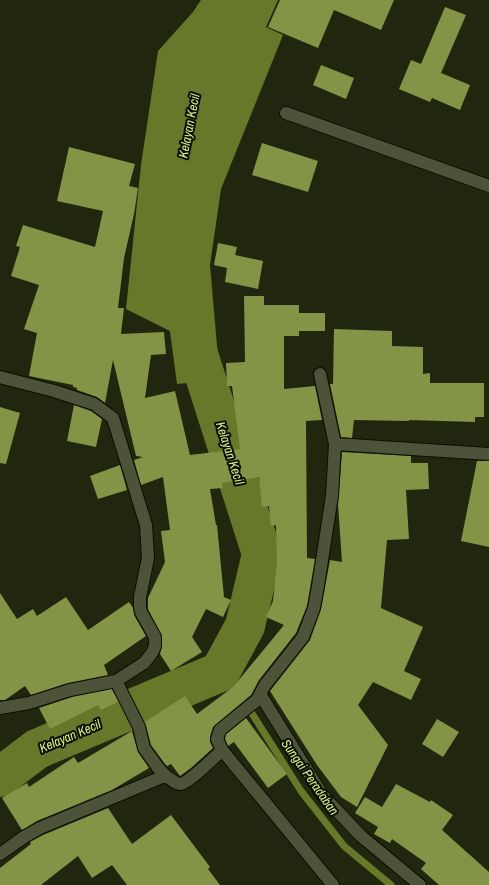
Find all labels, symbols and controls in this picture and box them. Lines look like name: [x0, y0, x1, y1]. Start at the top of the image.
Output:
water label: Kelayan Kecil: [174, 92, 204, 160]
water label: Kelayan Kecil: [212, 419, 248, 487]
water label: Kelayan Kecil: [37, 715, 104, 757]
water label: Sungai Peradaban: [278, 736, 342, 818]

